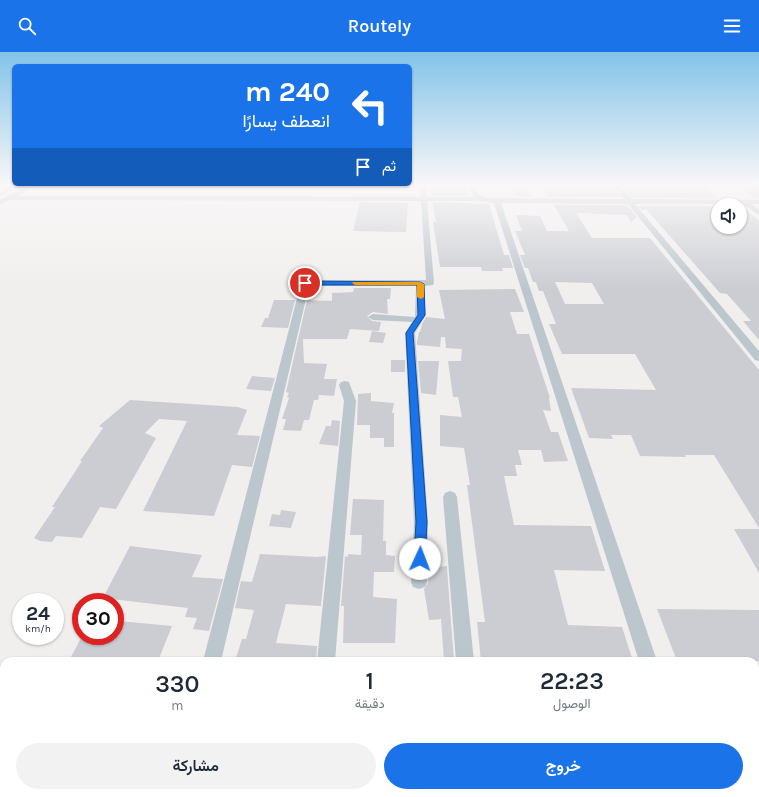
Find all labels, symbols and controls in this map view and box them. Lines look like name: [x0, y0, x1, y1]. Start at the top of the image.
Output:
icon: search: [16, 15, 38, 37]
text: Routely: [348, 15, 411, 37]
icon: menu: [721, 15, 743, 37]
text: 240 m: [245, 75, 330, 108]
icon: left: [344, 80, 396, 132]
text: انعطف يسارًا: [243, 110, 330, 132]
icon: arrive: [352, 156, 374, 178]
text: ثم: [382, 157, 396, 175]
map controls: [711, 198, 747, 234]
button: sound: [711, 198, 747, 234]
pin: [288, 266, 322, 300]
icon: arrive: [294, 272, 316, 294]
position arrow: [399, 538, 441, 580]
speed limit sign: 30: [72, 593, 124, 645]
text: 24: [26, 602, 50, 625]
text: km/h: [25, 623, 51, 635]
text: 1: [366, 667, 374, 695]
text: 22:23: [540, 667, 604, 695]
text: 330: [155, 670, 200, 698]
text: دقيقة: [355, 696, 385, 711]
text: الوصول: [553, 696, 591, 711]
text: m: [171, 698, 183, 713]
button: مشاركة: [16, 743, 376, 789]
button: خروج: [384, 743, 743, 789]

